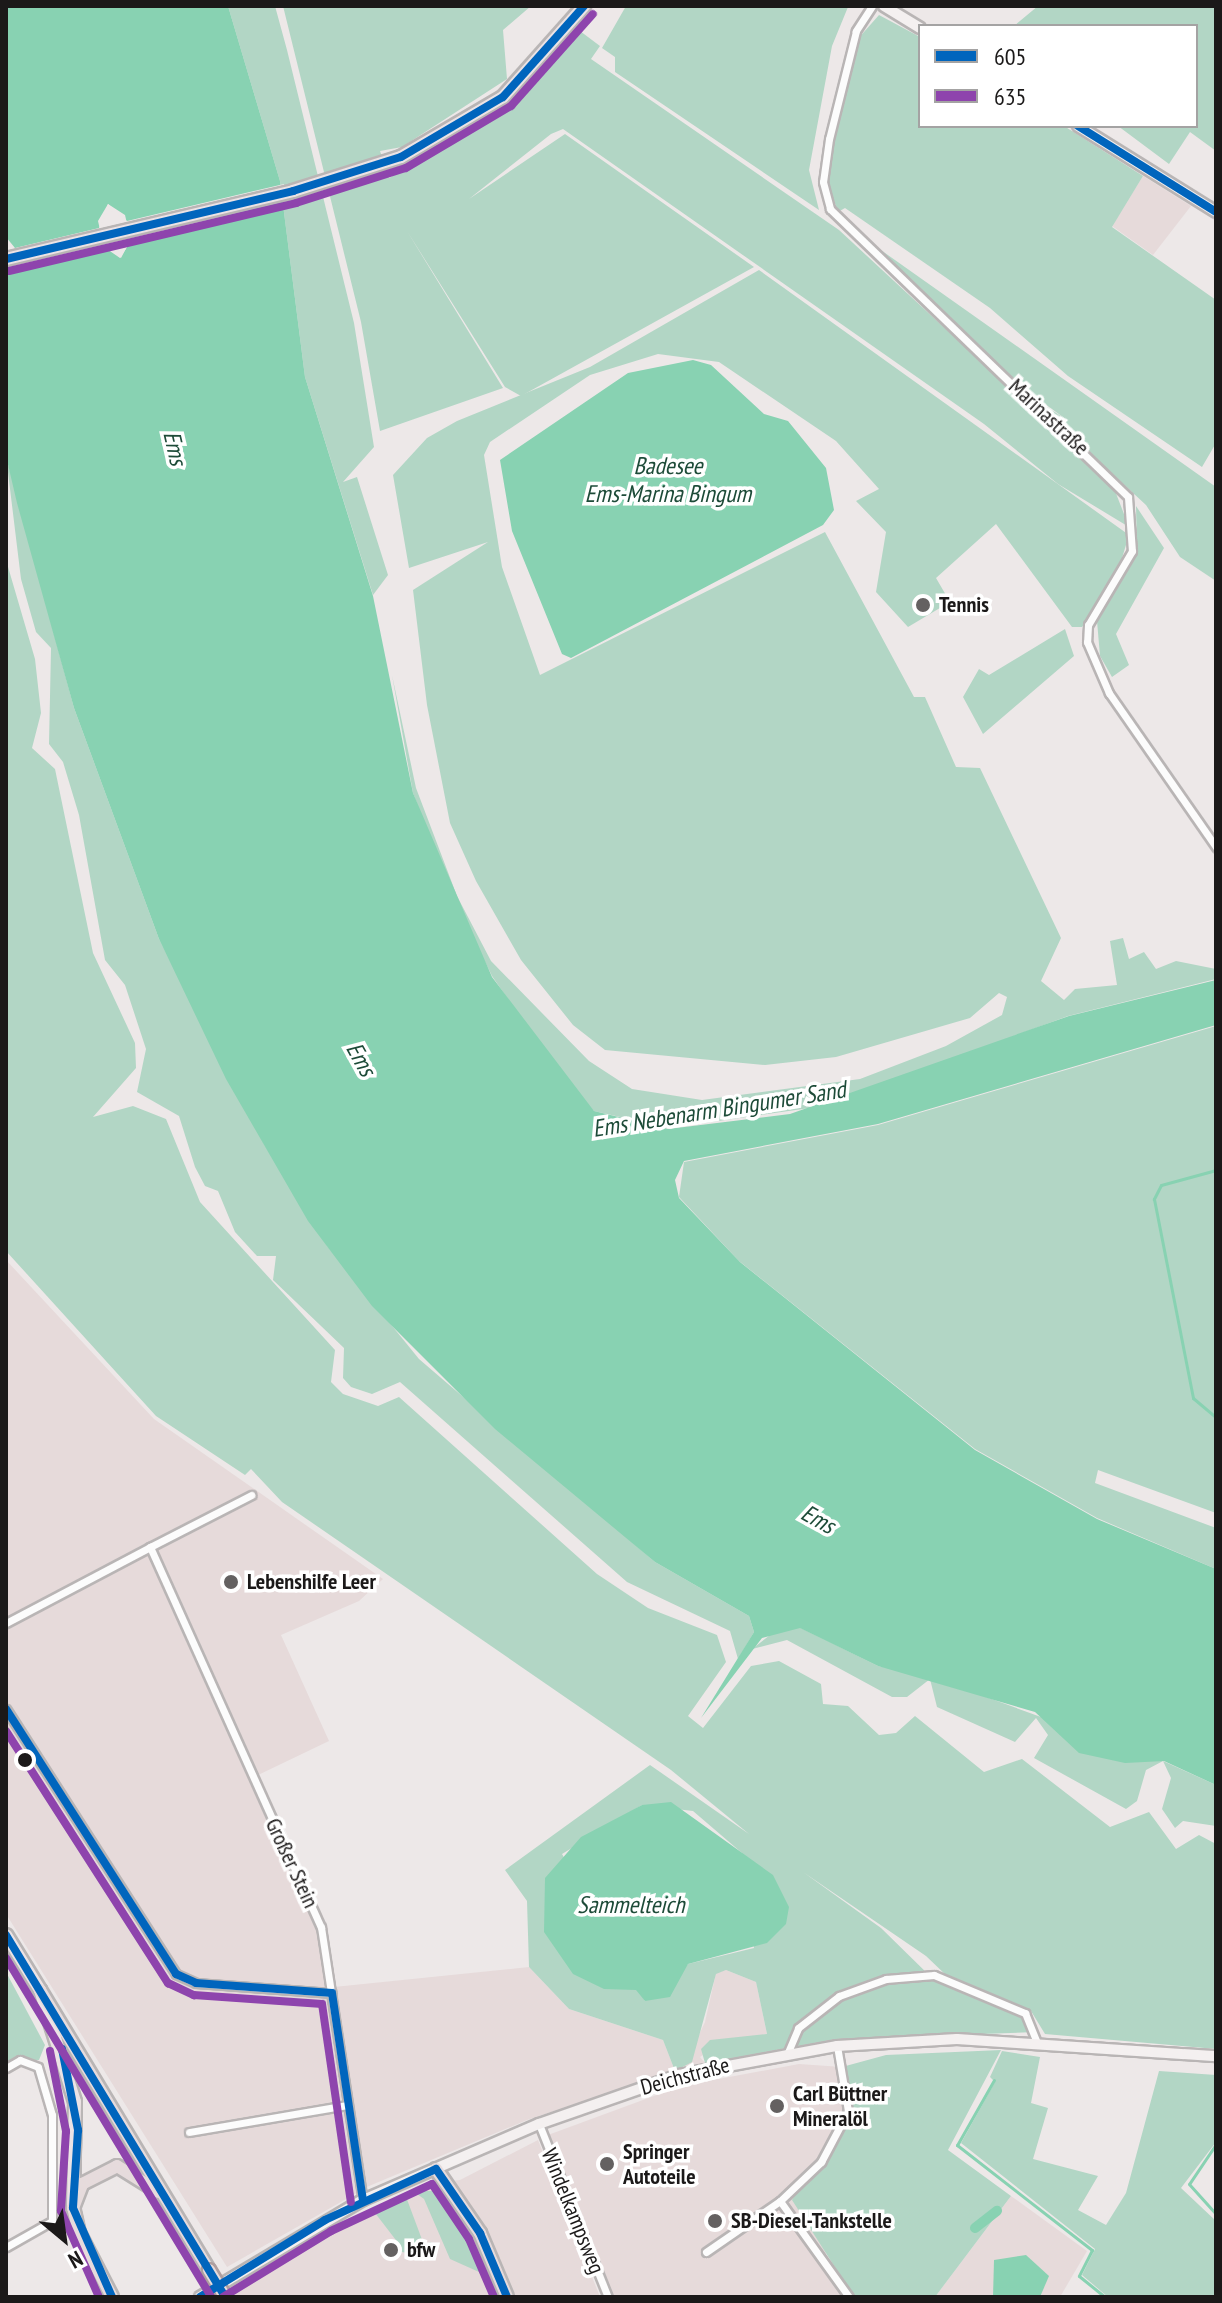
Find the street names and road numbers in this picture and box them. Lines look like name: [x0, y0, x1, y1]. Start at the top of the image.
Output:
street label: Marinastraße: [1003, 373, 1095, 461]
street label: Großer Stein: [260, 1814, 324, 1912]
street label: Deichstraße: [638, 2051, 732, 2101]
street label: Windelkampsweg: [536, 2144, 610, 2278]

